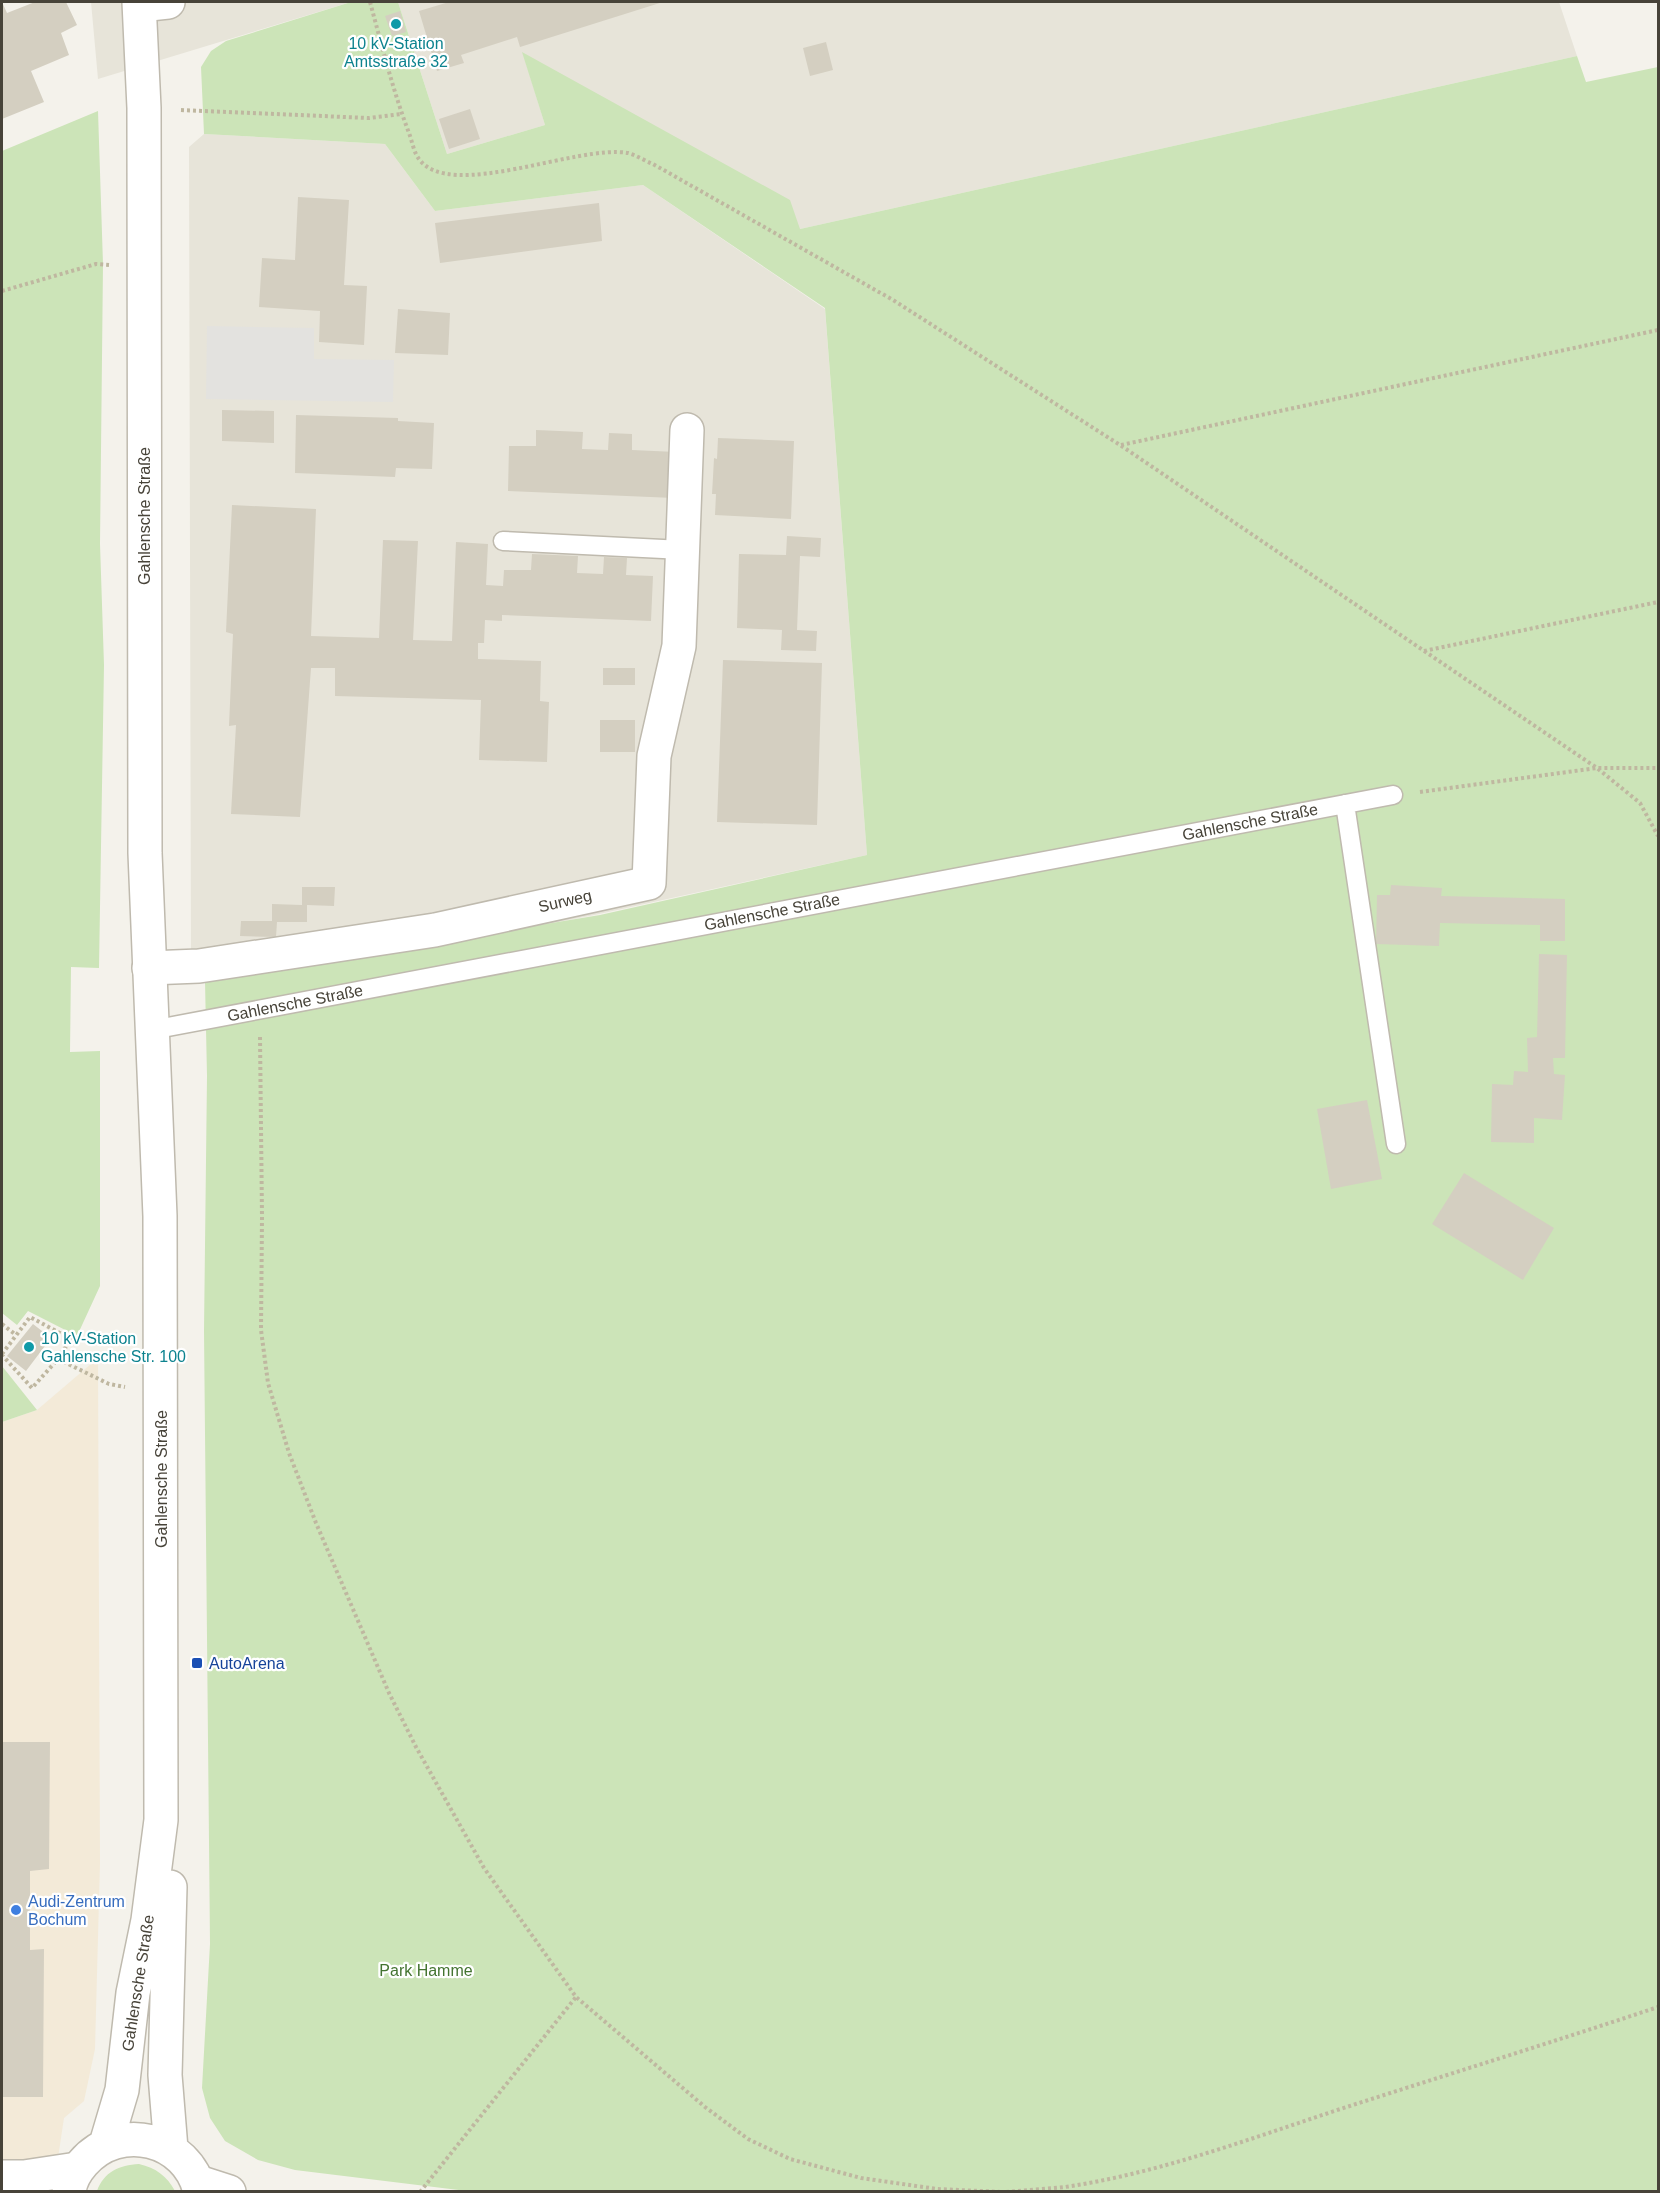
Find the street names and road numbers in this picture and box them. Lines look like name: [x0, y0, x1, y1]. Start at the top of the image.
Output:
street label: Gahlensche Straße: [136, 447, 153, 585]
street label: Gahlensche Straße: [1181, 800, 1319, 843]
street label: Surweg: [537, 887, 593, 915]
street label: Gahlensche Straße: [703, 890, 841, 933]
street label: Gahlensche Straße: [226, 981, 364, 1024]
street label: Gahlensche Straße: [153, 1410, 170, 1548]
street label: Gahlensche Straße: [119, 1913, 157, 2052]

